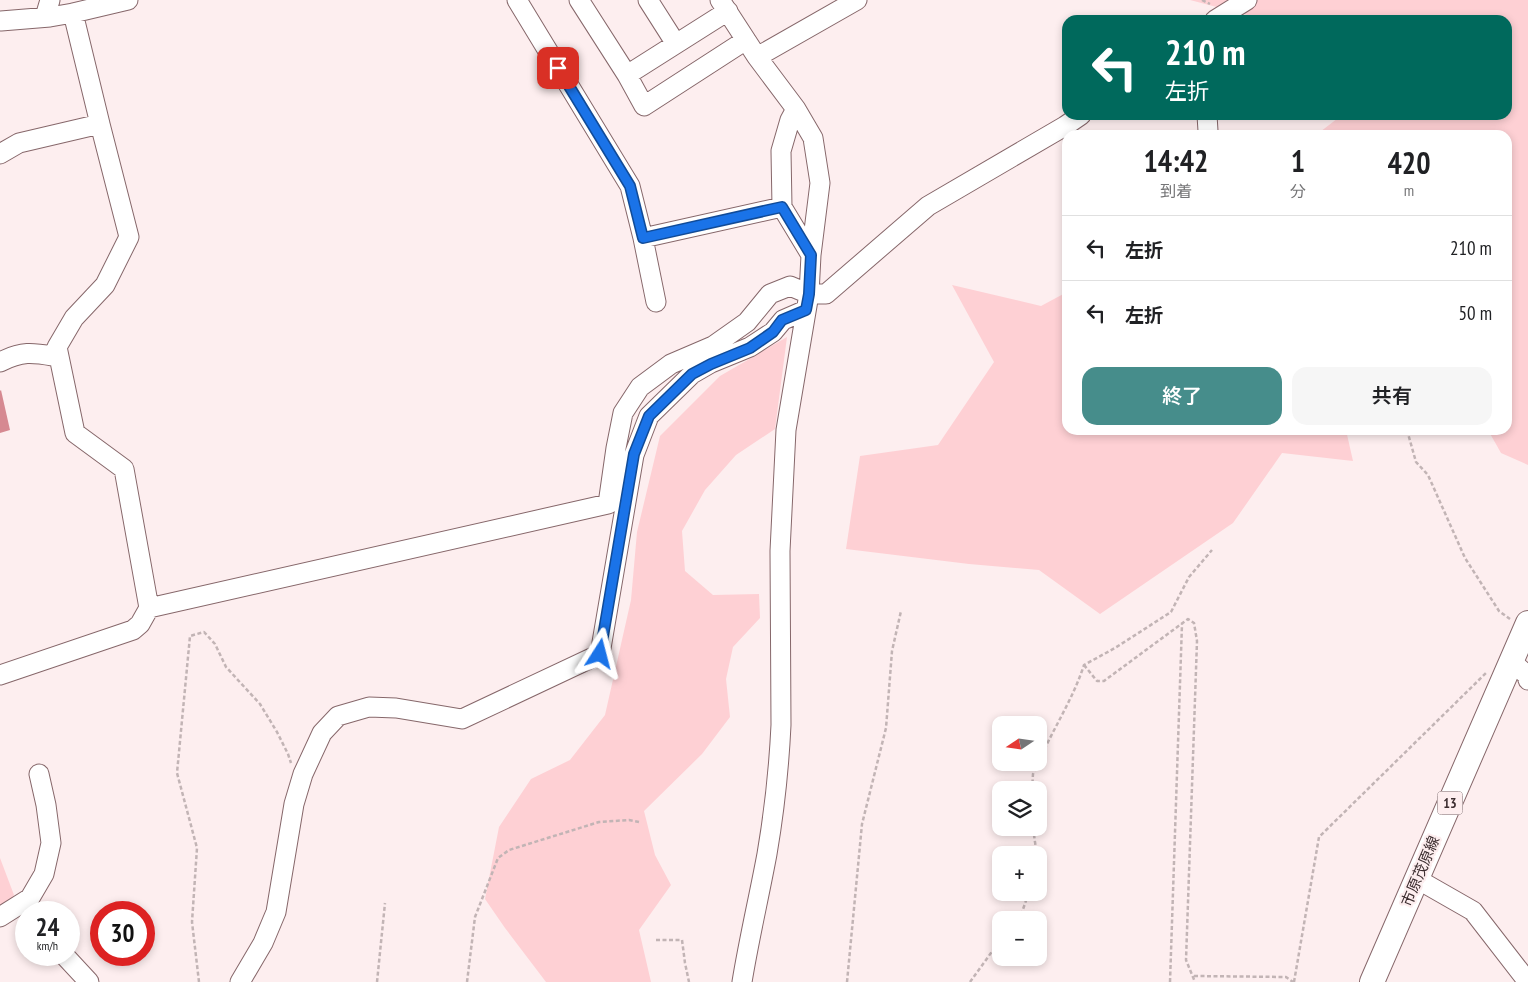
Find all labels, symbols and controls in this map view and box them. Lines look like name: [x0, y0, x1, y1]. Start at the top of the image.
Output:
text: 210 m: [1165, 29, 1246, 75]
icon: left: [1082, 35, 1147, 100]
pin: [537, 47, 579, 89]
icon: arrive: [544, 54, 572, 82]
text: 左折: [1165, 77, 1209, 105]
text: 14:42: [1144, 141, 1208, 180]
text: 1: [1291, 141, 1305, 180]
text: 420: [1387, 143, 1430, 182]
text: m: [1404, 180, 1414, 200]
text: 到着: [1160, 181, 1192, 201]
text: 分: [1290, 181, 1306, 201]
icon: left: [1082, 234, 1110, 262]
text: 210 m: [1450, 236, 1492, 260]
text: 左折: [1125, 238, 1163, 262]
icon: left: [1082, 299, 1110, 327]
text: 50 m: [1459, 301, 1492, 325]
text: 左折: [1125, 303, 1163, 327]
button: 終了: [1082, 367, 1282, 425]
button: 共有: [1292, 367, 1492, 425]
position arrow: [573, 627, 625, 679]
north arrow: [992, 716, 1048, 771]
map controls: [992, 716, 1047, 966]
button: layers: [992, 781, 1047, 836]
road number: 13: [1438, 791, 1462, 814]
street label: 市原茂原線: [1397, 833, 1443, 909]
button: +: [992, 846, 1047, 901]
speed limit sign: 30: [90, 901, 155, 966]
text: 24: [36, 911, 59, 943]
button: −: [992, 911, 1047, 966]
text: km/h: [37, 938, 58, 953]

